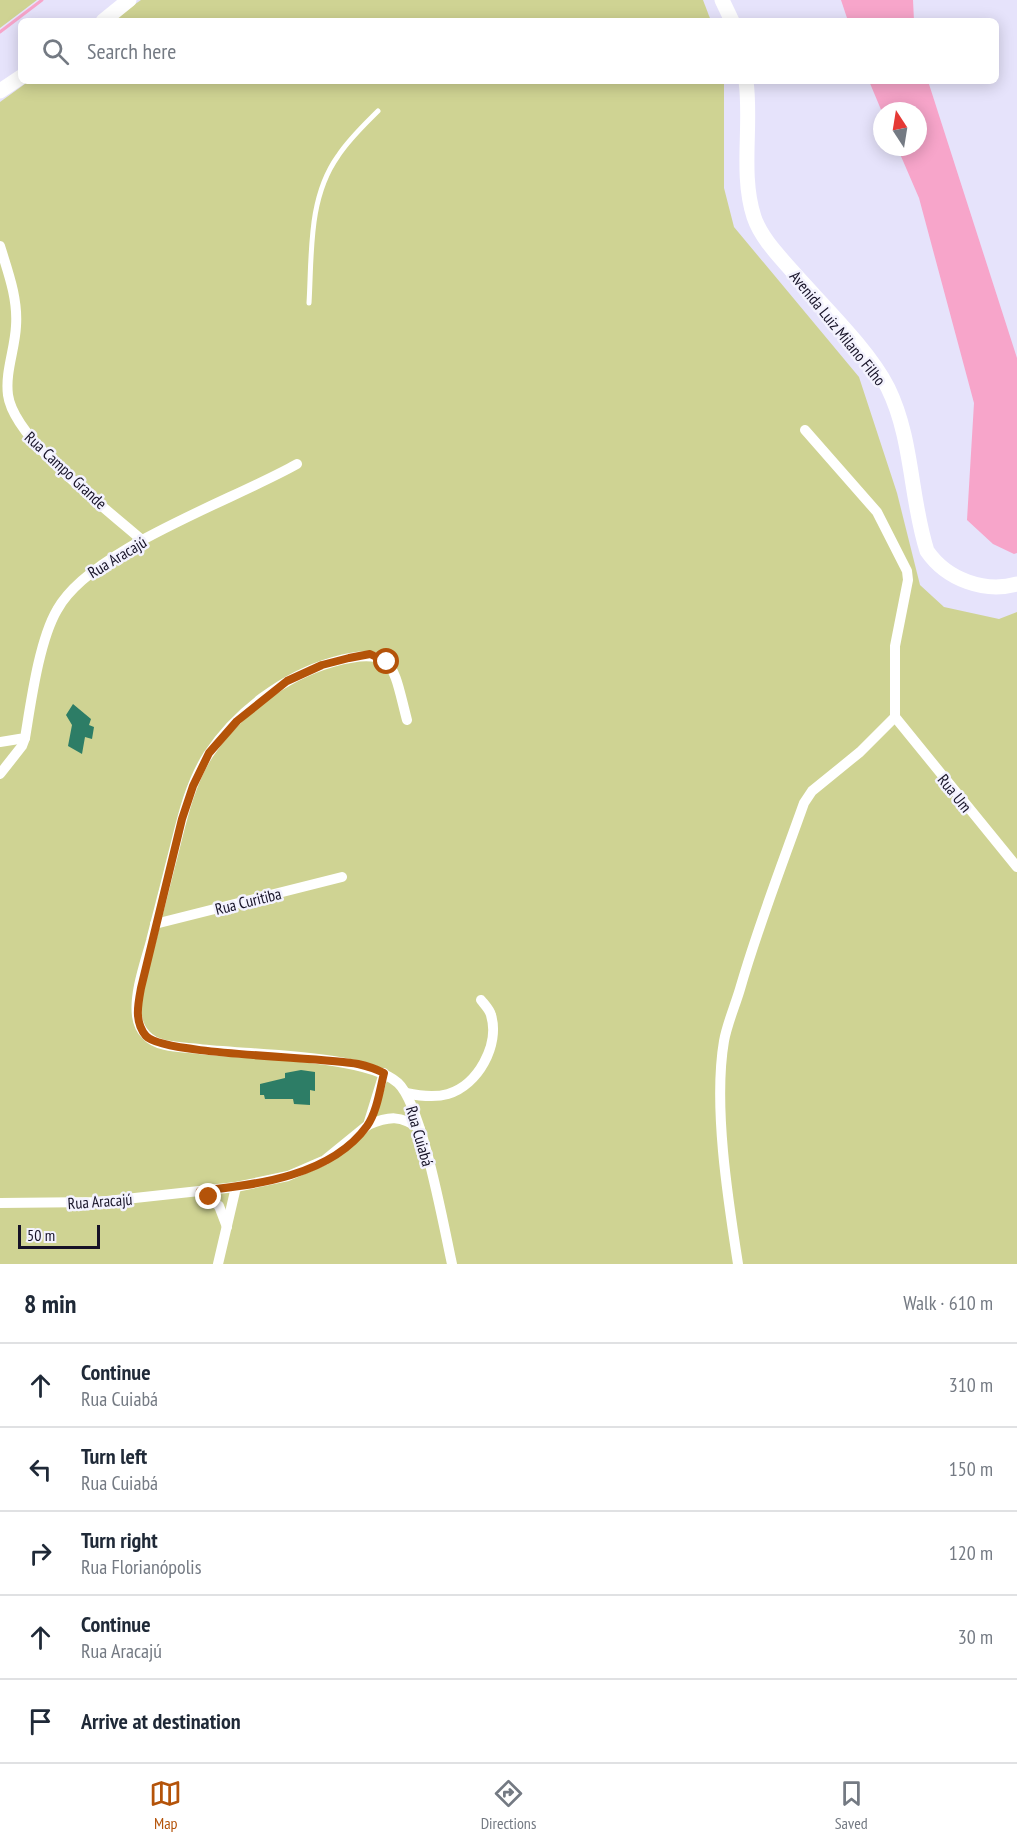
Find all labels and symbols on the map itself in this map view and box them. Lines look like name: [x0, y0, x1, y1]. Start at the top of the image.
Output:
north arrow: [873, 102, 927, 156]
street label: Avenida Luiz Milano Filho: [786, 267, 890, 389]
street label: Rua Campo Grande: [21, 427, 111, 513]
street label: Rua Aracajú: [84, 532, 150, 582]
route start: [373, 648, 399, 674]
street label: Rua Um: [934, 770, 976, 816]
street label: Rua Curitiba: [213, 883, 283, 919]
street label: Rua Cuiabá: [402, 1104, 438, 1168]
route end: [195, 1183, 221, 1209]
street label: Rua Aracajú: [67, 1189, 133, 1213]
scale bar: [18, 1222, 100, 1250]

